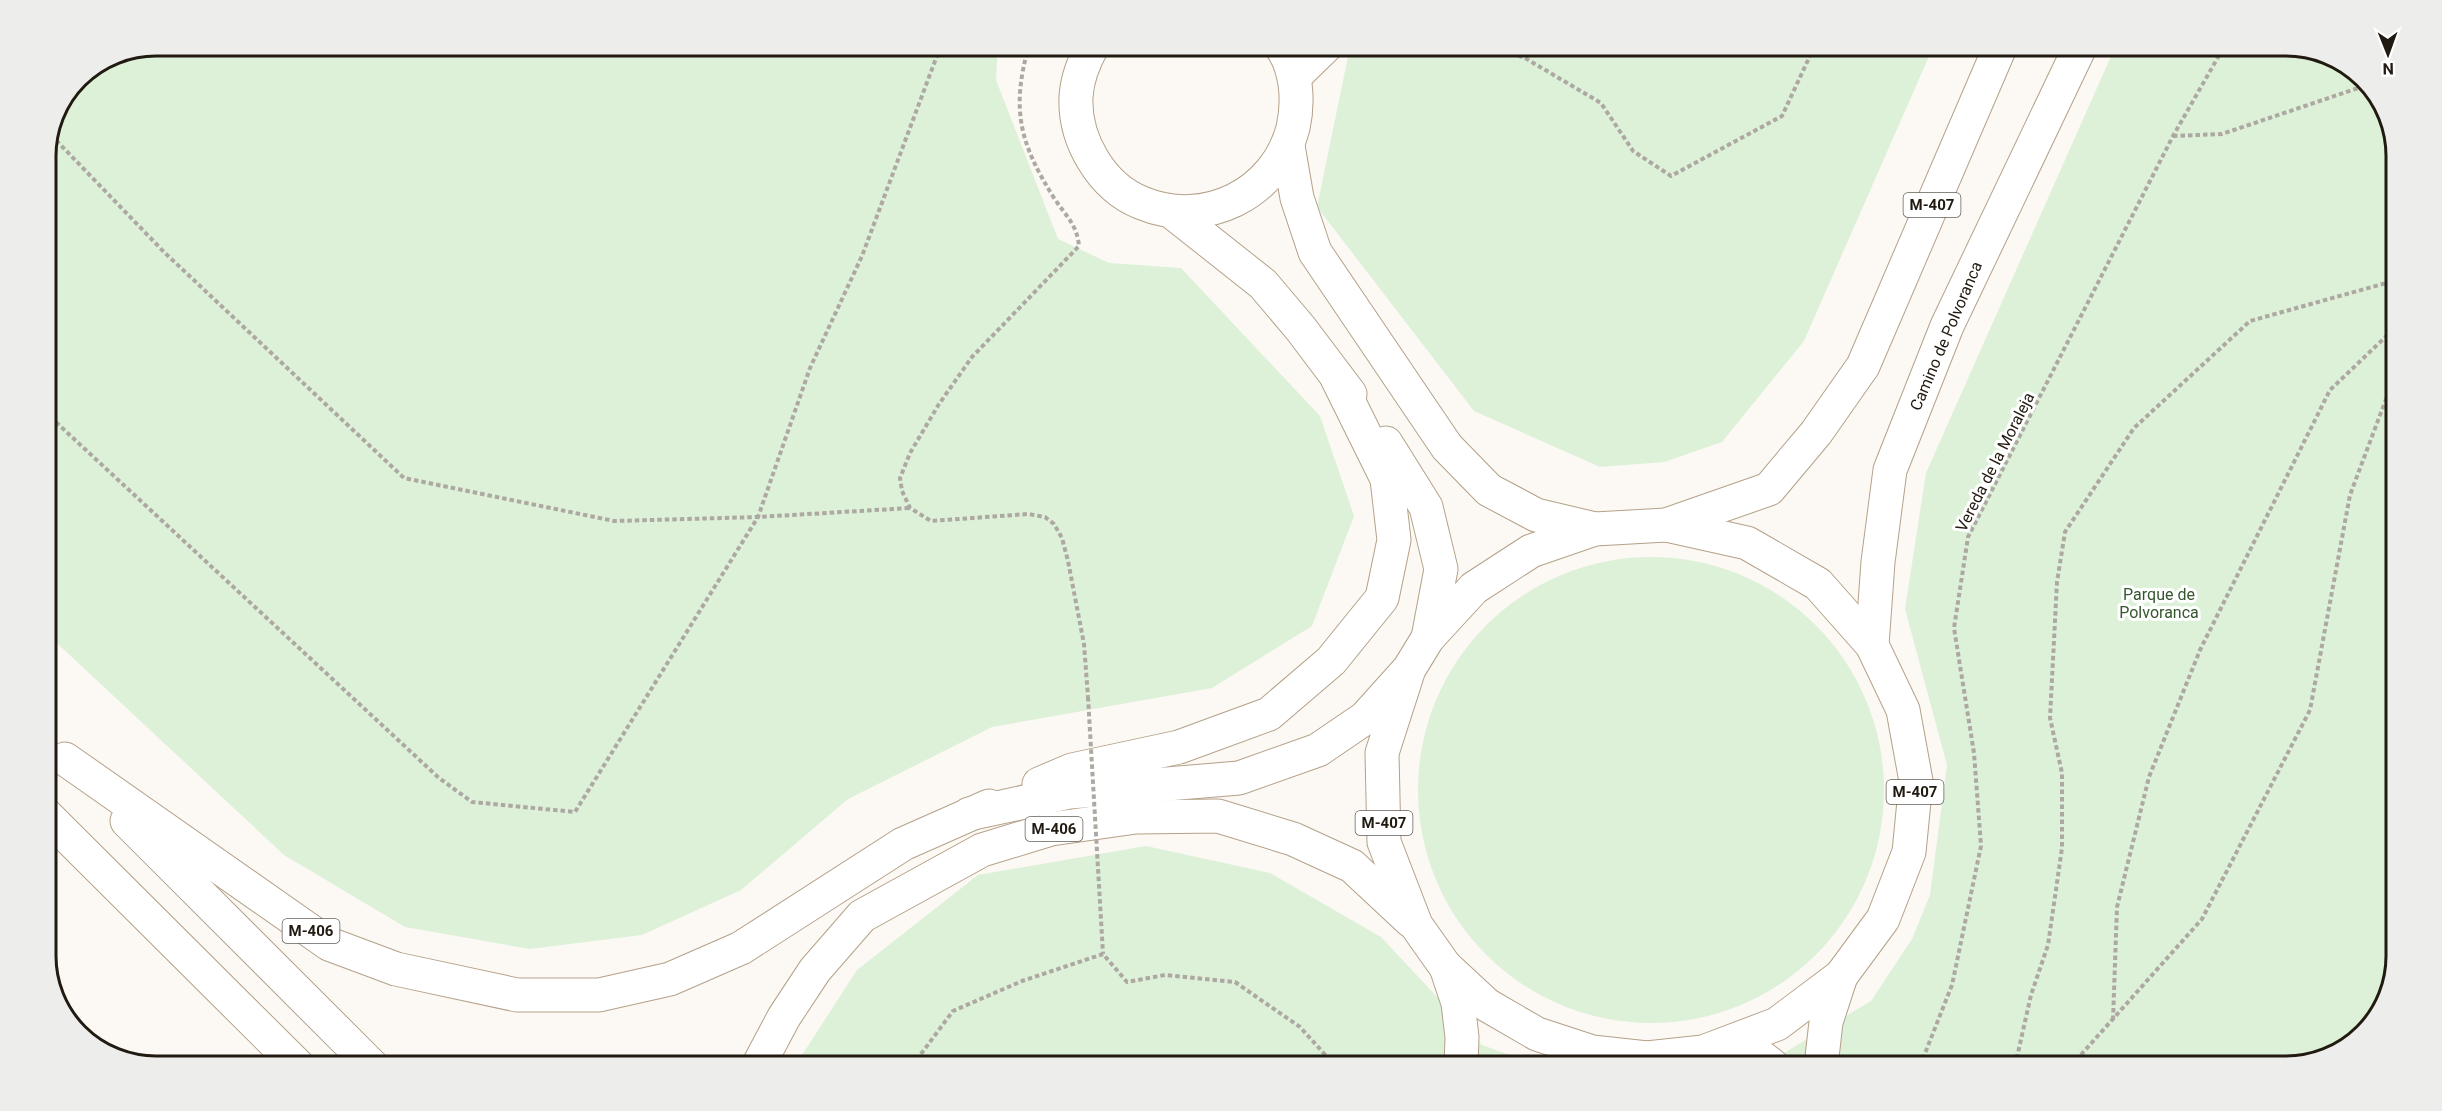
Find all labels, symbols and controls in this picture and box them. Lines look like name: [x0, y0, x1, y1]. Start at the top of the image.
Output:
north arrow: [2358, 24, 2418, 84]
text: N: [2382, 59, 2394, 78]
road number: M-407: [1904, 193, 1960, 217]
street label: Camino de Polvoranca: [1906, 259, 1986, 413]
street label: Vereda de la Moraleja: [1952, 389, 2038, 535]
park label: Parque de Polvoranca: [2119, 585, 2199, 622]
road number: M-407: [1886, 780, 1944, 804]
road number: M-407: [1356, 811, 1412, 835]
road number: M-406: [1026, 817, 1082, 841]
road number: M-406: [282, 919, 340, 943]

